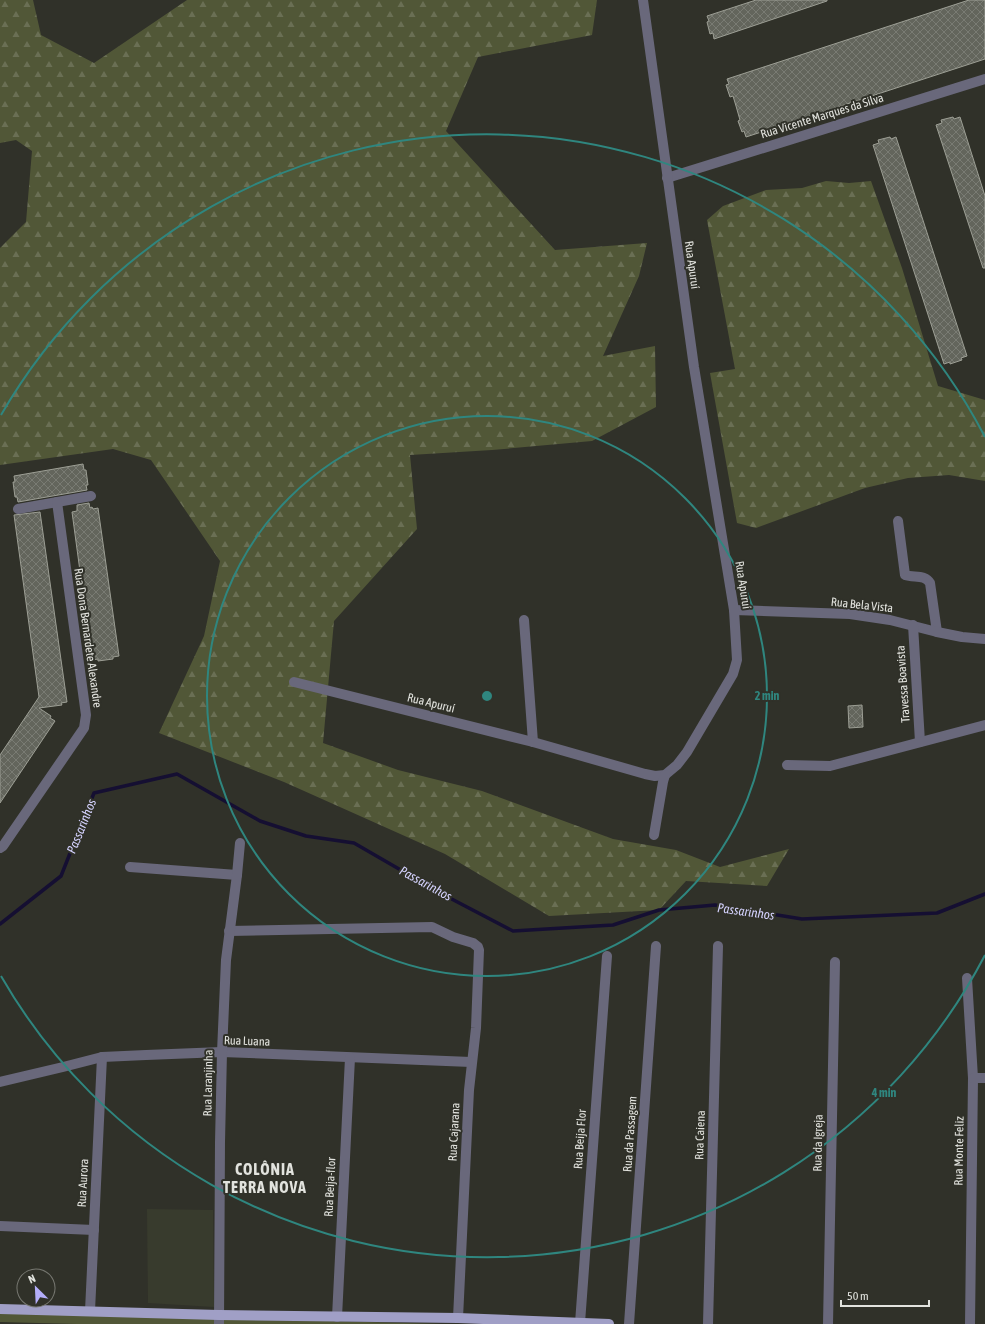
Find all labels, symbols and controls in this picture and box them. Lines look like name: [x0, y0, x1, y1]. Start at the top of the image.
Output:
street label: Rua Vicente Marques da Silva: [759, 91, 885, 141]
street label: Rua Apuruí: [682, 240, 702, 290]
street label: Rua Apuruí: [732, 560, 754, 610]
street label: Rua Dona Bernardete Alexandre: [71, 567, 105, 709]
street label: Rua Bela Vista: [830, 595, 894, 615]
street label: Travessa Boavista: [893, 645, 913, 723]
centre of rings: [480, 689, 494, 703]
text: 2 min: [755, 689, 779, 703]
street label: Rua Apuruí: [406, 690, 456, 716]
water label: Passarinhos: [64, 796, 99, 856]
water label: Passarinhos: [397, 863, 455, 904]
water label: Passarinhos: [716, 900, 776, 923]
street label: Rua Luana: [224, 1033, 270, 1049]
street label: Rua Laranjinha: [200, 1050, 216, 1116]
text: 4 min: [871, 1086, 896, 1100]
street label: Rua da Passagem: [620, 1095, 640, 1173]
street label: Rua Cajarana: [445, 1102, 463, 1162]
street label: Rua Beija Flor: [571, 1108, 589, 1169]
street label: Rua Caiena: [692, 1110, 708, 1160]
street label: Rua da Igreja: [810, 1114, 826, 1172]
street label: Rua Monte Feliz: [951, 1116, 967, 1186]
street label: Rua Beija-flor: [321, 1156, 339, 1217]
street label: Rua Aurora: [75, 1158, 91, 1208]
district label: COLÔNIA TERRA NOVA: [223, 1160, 307, 1196]
north arrow: [16, 1268, 56, 1308]
text: N: [27, 1272, 37, 1286]
scale bar: [841, 1282, 929, 1308]
text: 50 m: [847, 1289, 869, 1303]

